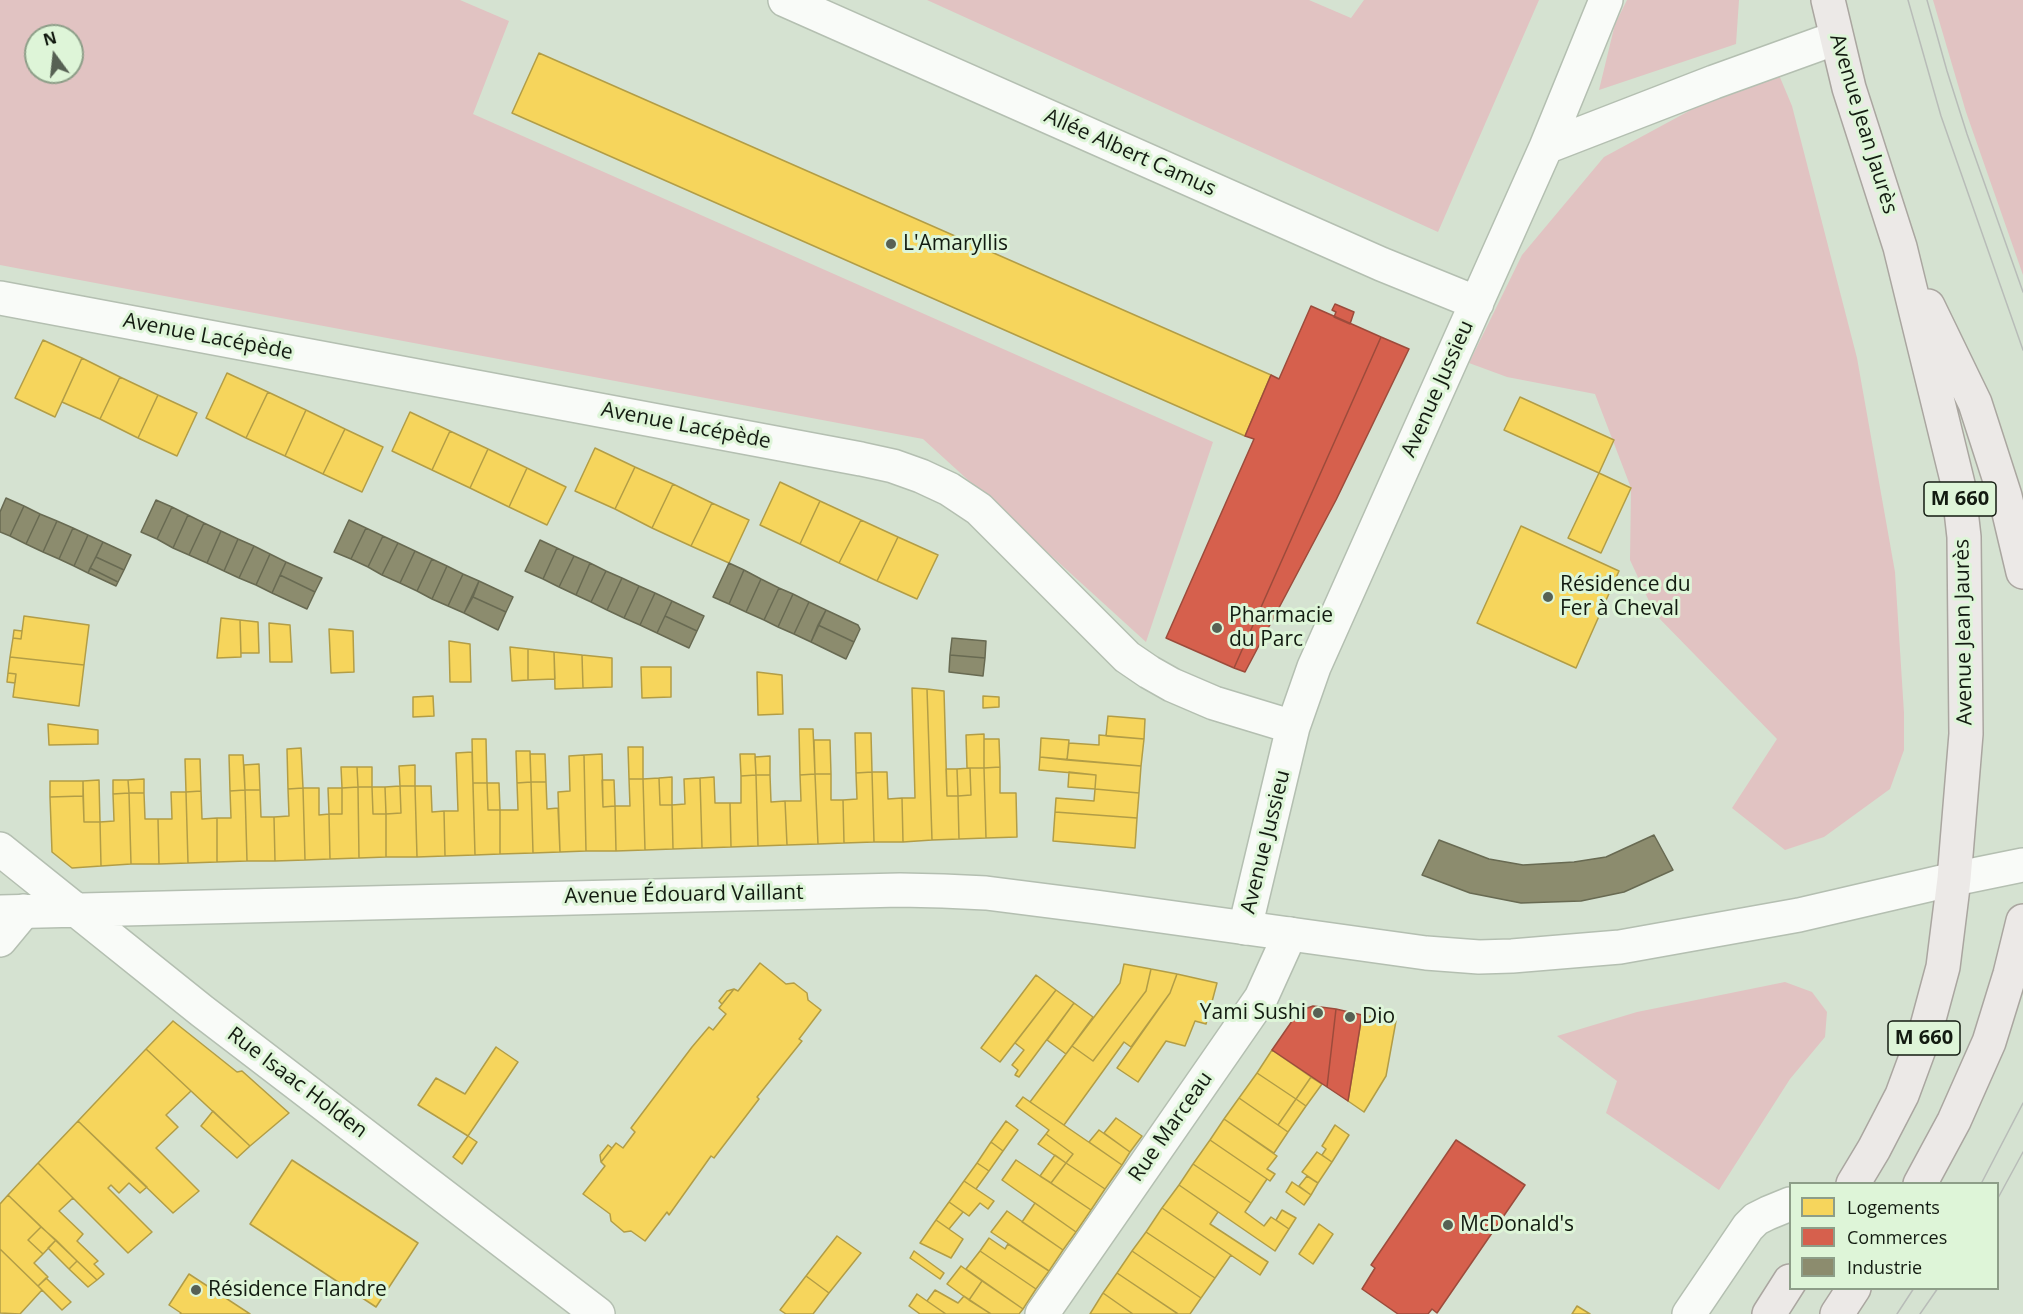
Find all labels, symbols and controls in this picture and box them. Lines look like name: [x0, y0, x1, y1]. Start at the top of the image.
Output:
north arrow: [24, 24, 84, 84]
text: N: [41, 26, 59, 51]
street label: Avenue Jean Jaurès: [1824, 31, 1902, 217]
street label: Allée Albert Camus: [1040, 104, 1220, 202]
place label: L'Amaryllis: [903, 231, 1008, 257]
marker: L'Amaryllis: [884, 237, 898, 251]
street label: Avenue Lacépède: [121, 308, 295, 366]
street label: Avenue Jussieu: [1397, 317, 1479, 461]
street label: Avenue Lacépède: [599, 397, 773, 455]
road number: M 660: [1924, 482, 1996, 516]
street label: Avenue Jean Jaurès: [1950, 539, 1978, 725]
place label: Résidence du Fer à Cheval: [1560, 572, 1691, 622]
marker: Résidence du Fer à Cheval: [1541, 590, 1555, 604]
place label: Pharmacie du Parc: [1229, 603, 1333, 653]
marker: Pharmacie du Parc: [1210, 621, 1224, 635]
street label: Avenue Jussieu: [1236, 768, 1296, 916]
street label: Avenue Édouard Vaillant: [564, 880, 804, 910]
place label: Yami Sushi: [1200, 1000, 1306, 1026]
place label: Dio: [1362, 1004, 1395, 1030]
marker: Yami Sushi: [1311, 1006, 1325, 1020]
marker: Dio: [1343, 1010, 1357, 1024]
road number: M 660: [1888, 1021, 1960, 1055]
street label: Rue Isaac Holden: [222, 1022, 372, 1144]
street label: Rue Marceau: [1124, 1067, 1218, 1187]
legend: [1789, 1182, 1999, 1290]
text: Logements: [1847, 1195, 1940, 1219]
place label: McDonald's: [1460, 1212, 1574, 1238]
marker: McDonald's: [1441, 1218, 1455, 1232]
text: Commerces: [1847, 1225, 1947, 1249]
text: Industrie: [1847, 1255, 1922, 1279]
place label: Résidence Flandre: [208, 1277, 387, 1303]
marker: Résidence Flandre: [189, 1283, 203, 1297]

